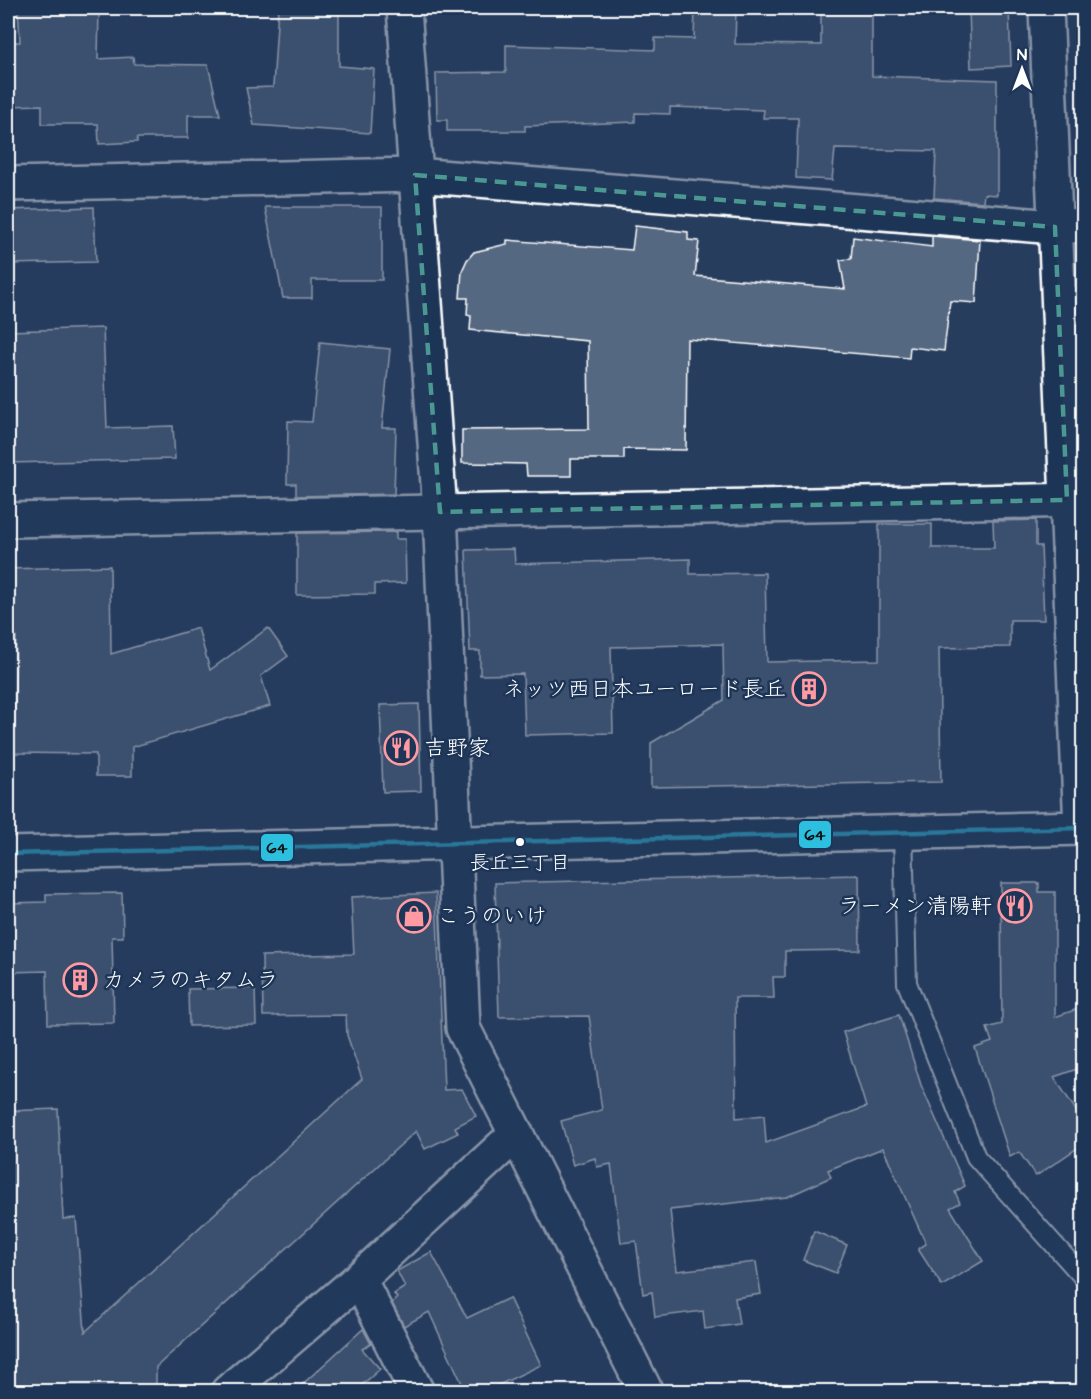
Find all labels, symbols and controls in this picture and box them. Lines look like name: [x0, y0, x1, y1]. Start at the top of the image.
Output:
north arrow: [992, 39, 1052, 99]
text: N: [1017, 44, 1027, 66]
building icon: ネッツ西日本ユーロード長丘: [791, 671, 827, 707]
place label: ネッツ西日本ユーロード長丘: [503, 674, 786, 705]
restaurant icon: 吉野家: [383, 730, 419, 766]
place label: 吉野家: [424, 733, 490, 764]
line badge: 64: [798, 820, 832, 849]
text: 64: [805, 824, 826, 846]
line badge: 64: [260, 833, 294, 862]
marker: 長丘三丁目: [514, 836, 526, 848]
text: 64: [267, 837, 288, 859]
place label: 長丘三丁目: [470, 849, 570, 877]
restaurant icon: ラーメン清陽軒: [997, 888, 1033, 924]
place label: ラーメン清陽軒: [838, 891, 992, 922]
shop icon: こうのいけ: [396, 898, 432, 934]
place label: こうのいけ: [437, 901, 547, 932]
building icon: カメラのキタムラ: [62, 962, 98, 998]
place label: カメラのキタムラ: [103, 965, 279, 996]

